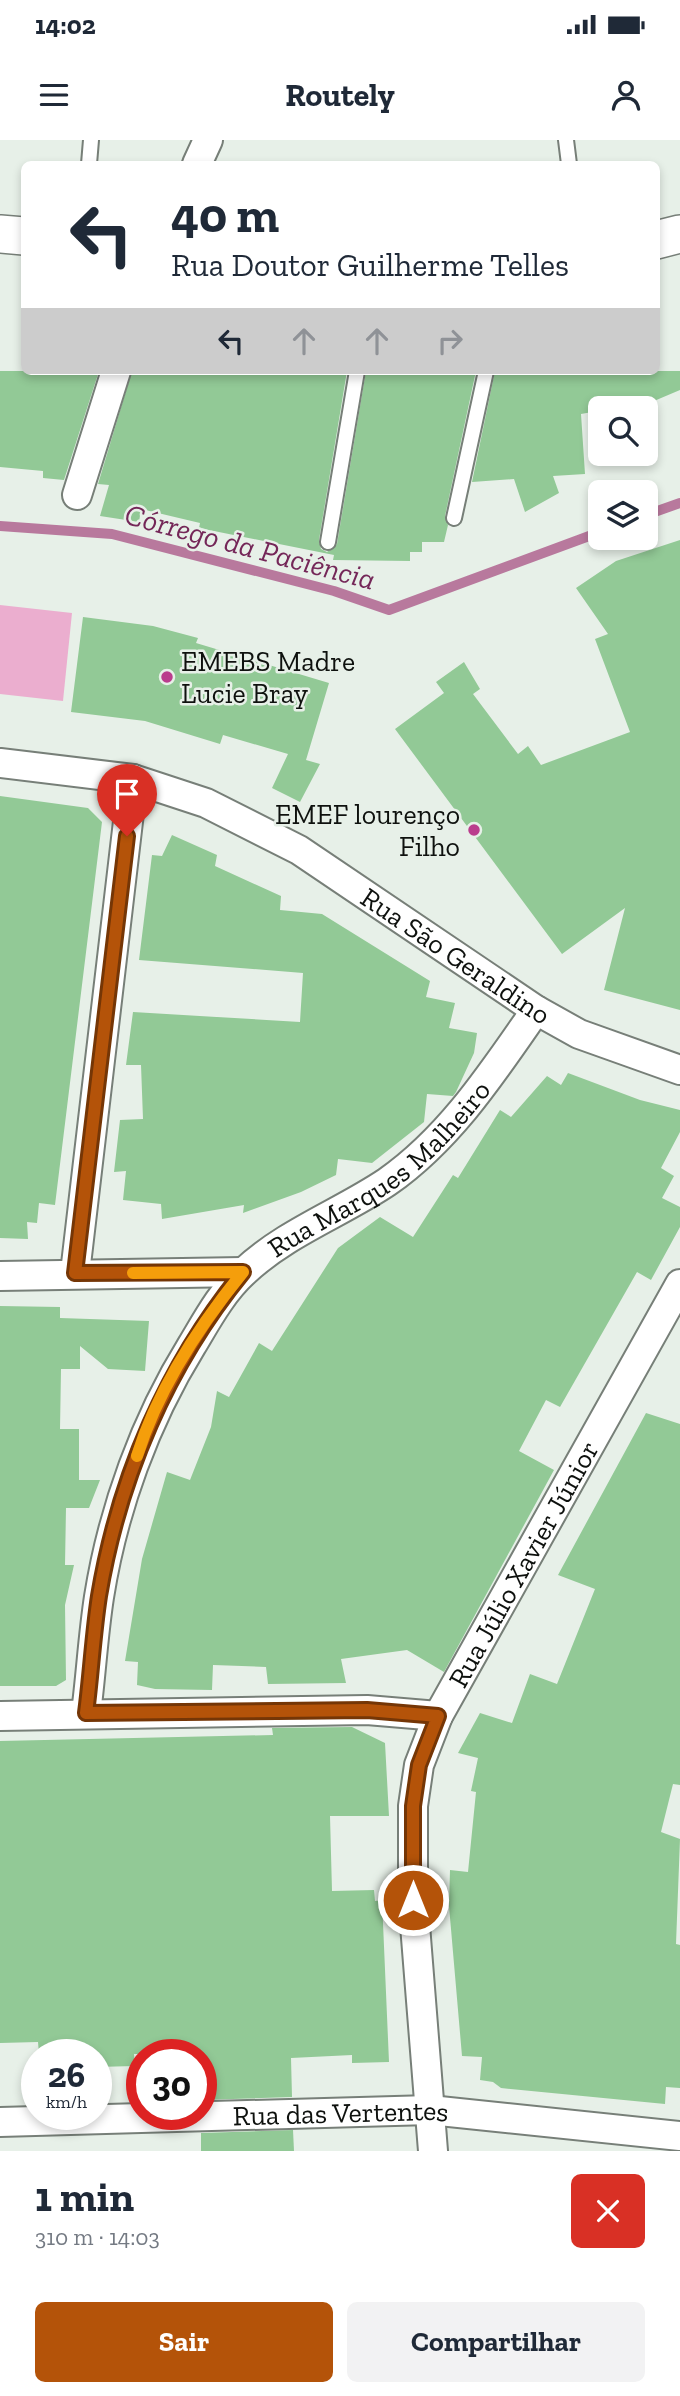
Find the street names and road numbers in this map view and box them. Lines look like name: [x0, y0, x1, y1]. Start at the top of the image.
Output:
street label: Rua São Geraldino: [355, 881, 556, 1031]
street label: Rua Marques Malheiro: [262, 1074, 497, 1264]
street label: Rua Júlio Xavier Júnior: [441, 1435, 606, 1693]
street label: Rua das Vertentes: [232, 2093, 450, 2132]

